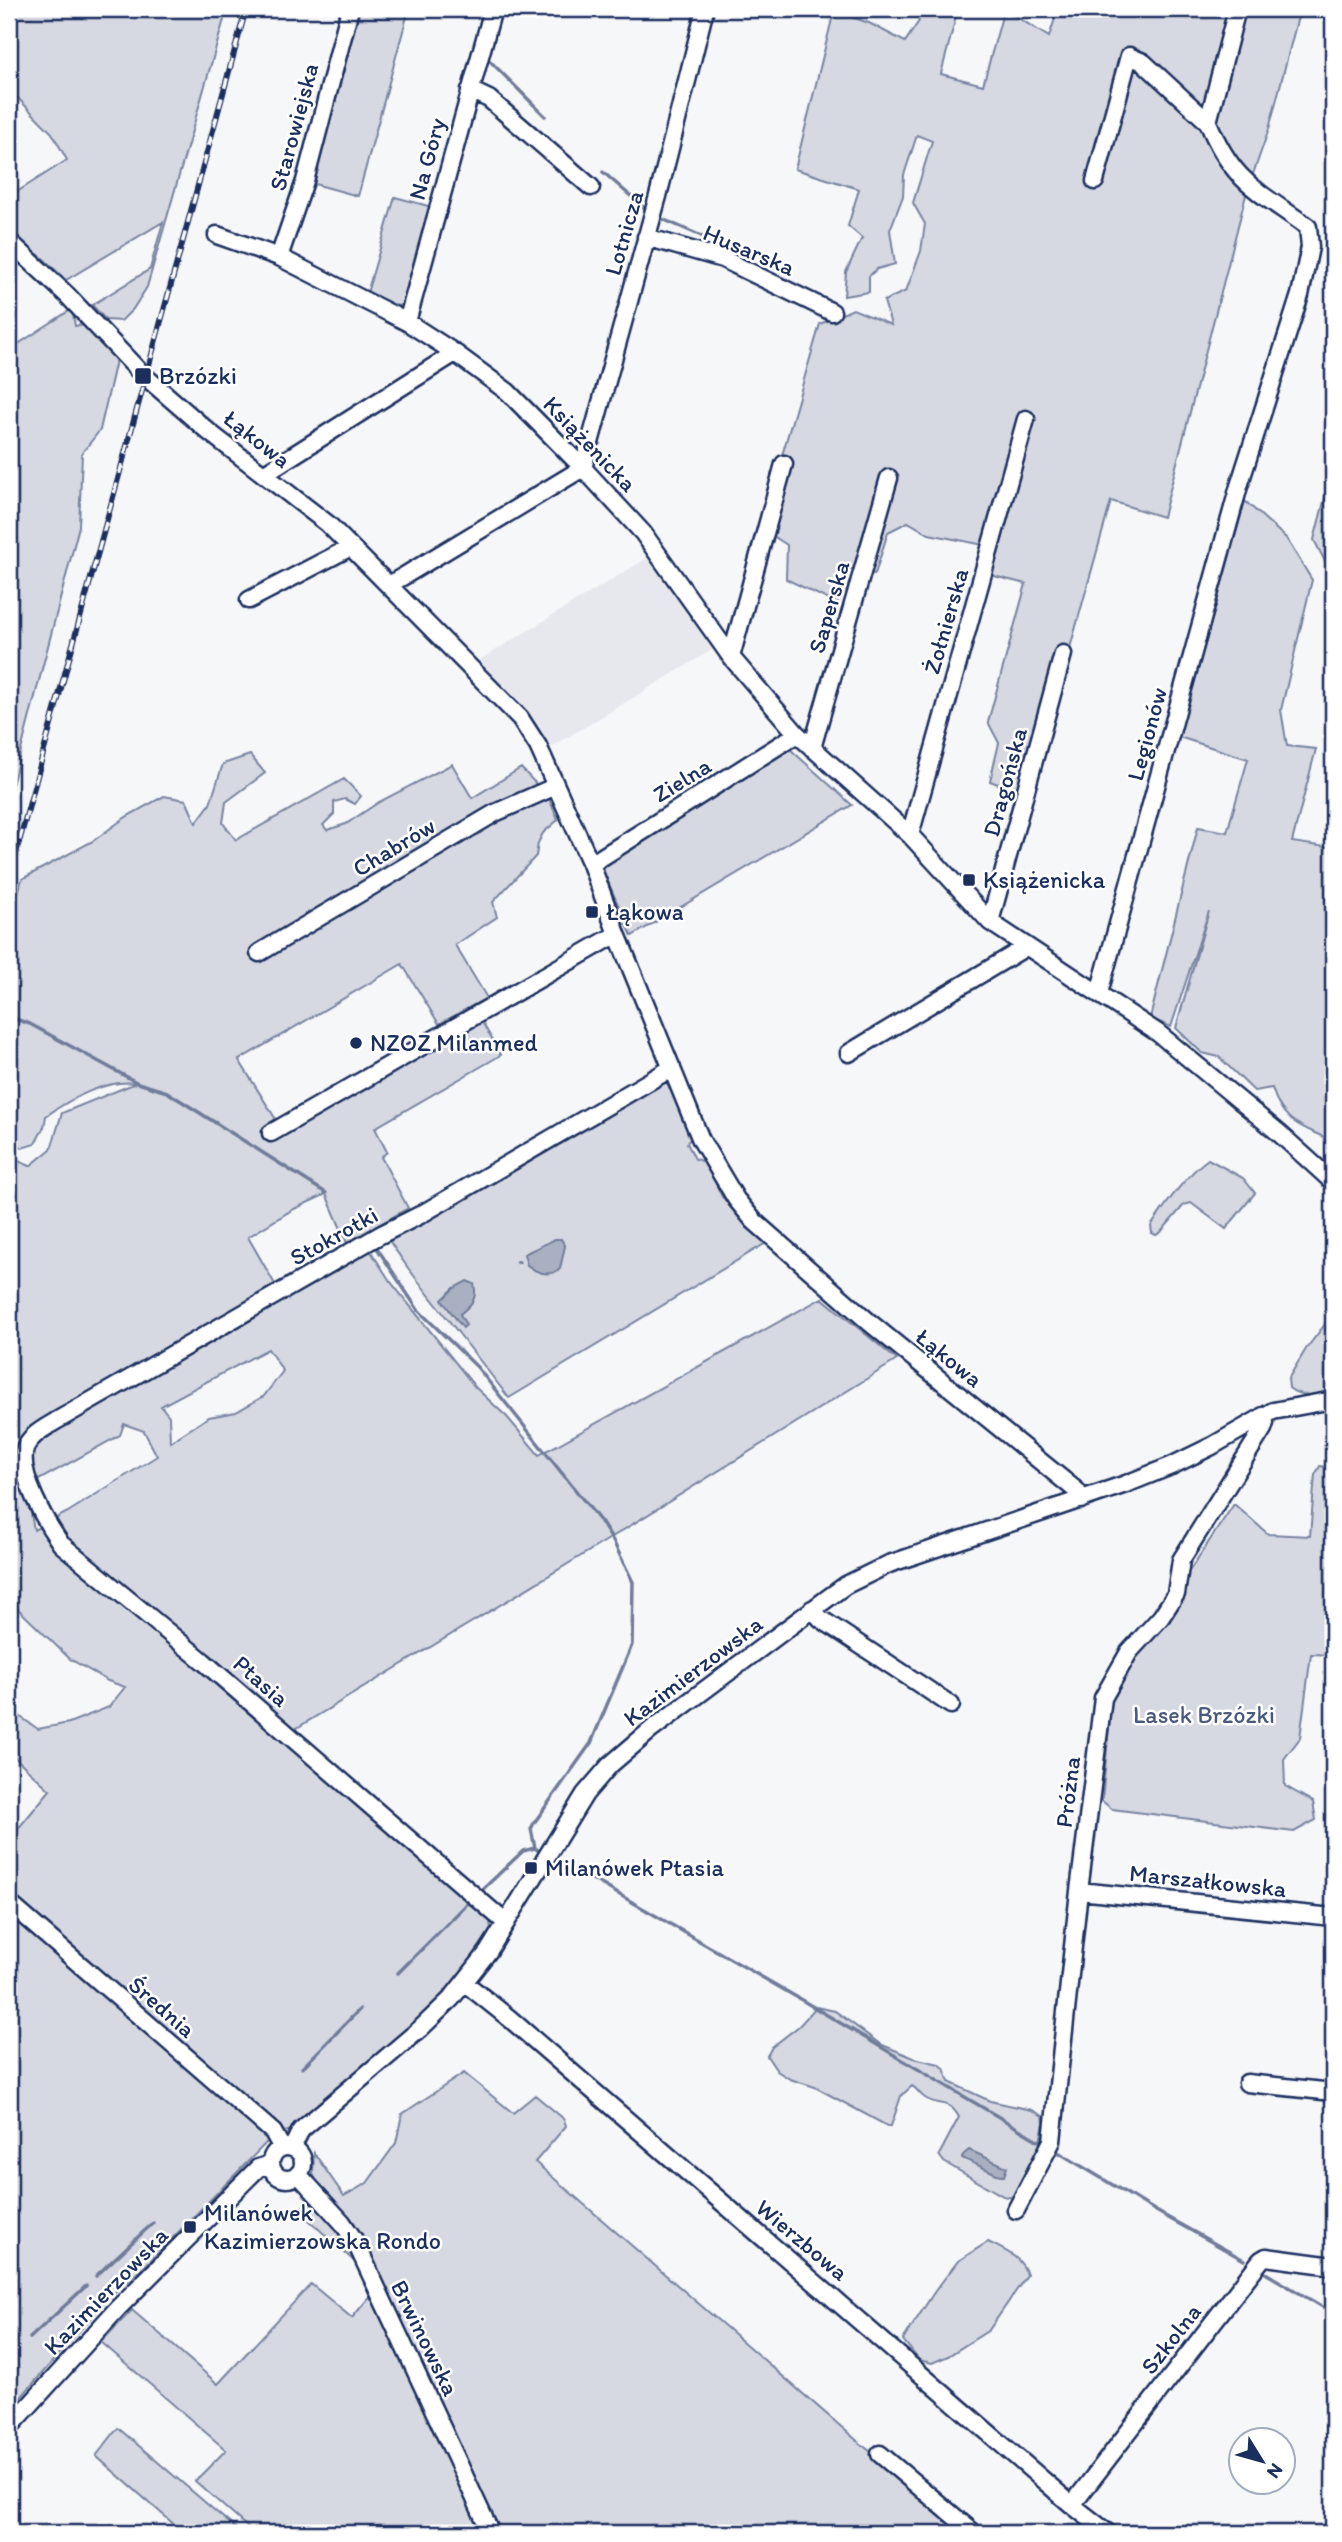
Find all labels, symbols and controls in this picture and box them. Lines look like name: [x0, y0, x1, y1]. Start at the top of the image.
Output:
street label: Starowiejska: [263, 60, 325, 194]
street label: Na Góry: [402, 115, 451, 203]
street label: Lotnicza: [598, 186, 650, 279]
street label: Husarska: [699, 217, 800, 282]
place label: Brzózki: [159, 361, 237, 390]
marker: Brzózki: [133, 366, 153, 386]
street label: Książenicka: [537, 390, 644, 498]
street label: Łąkowa: [218, 403, 297, 474]
street label: Saperska: [802, 557, 856, 656]
street label: Żołnierska: [917, 564, 975, 677]
street label: Legionów: [1120, 684, 1173, 784]
street label: Dragońska: [976, 724, 1033, 839]
street label: Zielna: [647, 750, 717, 809]
street label: Chabrów: [347, 811, 440, 883]
place label: Książenicka: [983, 865, 1106, 894]
marker: Książenicka: [961, 872, 977, 888]
place label: Łąkowa: [606, 897, 684, 926]
marker: Łąkowa: [584, 904, 600, 920]
place label: NZOZ Milanmed: [370, 1028, 538, 1057]
marker: NZOZ Milanmed: [348, 1035, 364, 1051]
street label: Stokrotki: [285, 1200, 383, 1272]
street label: Łąkowa: [910, 1322, 989, 1393]
street label: Kazimierzowska: [617, 1608, 768, 1732]
street label: Ptasia: [227, 1649, 296, 1713]
park label: Lasek Brzózki: [1133, 1700, 1275, 1729]
street label: Próżna: [1049, 1754, 1086, 1829]
place label: Milanówek Ptasia: [545, 1853, 725, 1882]
street label: Marszałkowska: [1128, 1858, 1289, 1903]
marker: Milanówek Ptasia: [523, 1860, 539, 1876]
street label: Średnia: [123, 1970, 202, 2044]
street label: Wierzbowa: [750, 2193, 855, 2287]
place label: Milanówek Kazimierzowska Rondo: [204, 2198, 441, 2255]
marker: Milanówek Kazimierzowska Rondo: [182, 2219, 198, 2235]
street label: Kazimierzowska: [37, 2220, 174, 2361]
street label: Brwinowska: [385, 2275, 466, 2401]
street label: Szkolna: [1134, 2298, 1207, 2380]
north arrow: [1226, 2426, 1296, 2496]
text: N: [1262, 2459, 1288, 2483]

